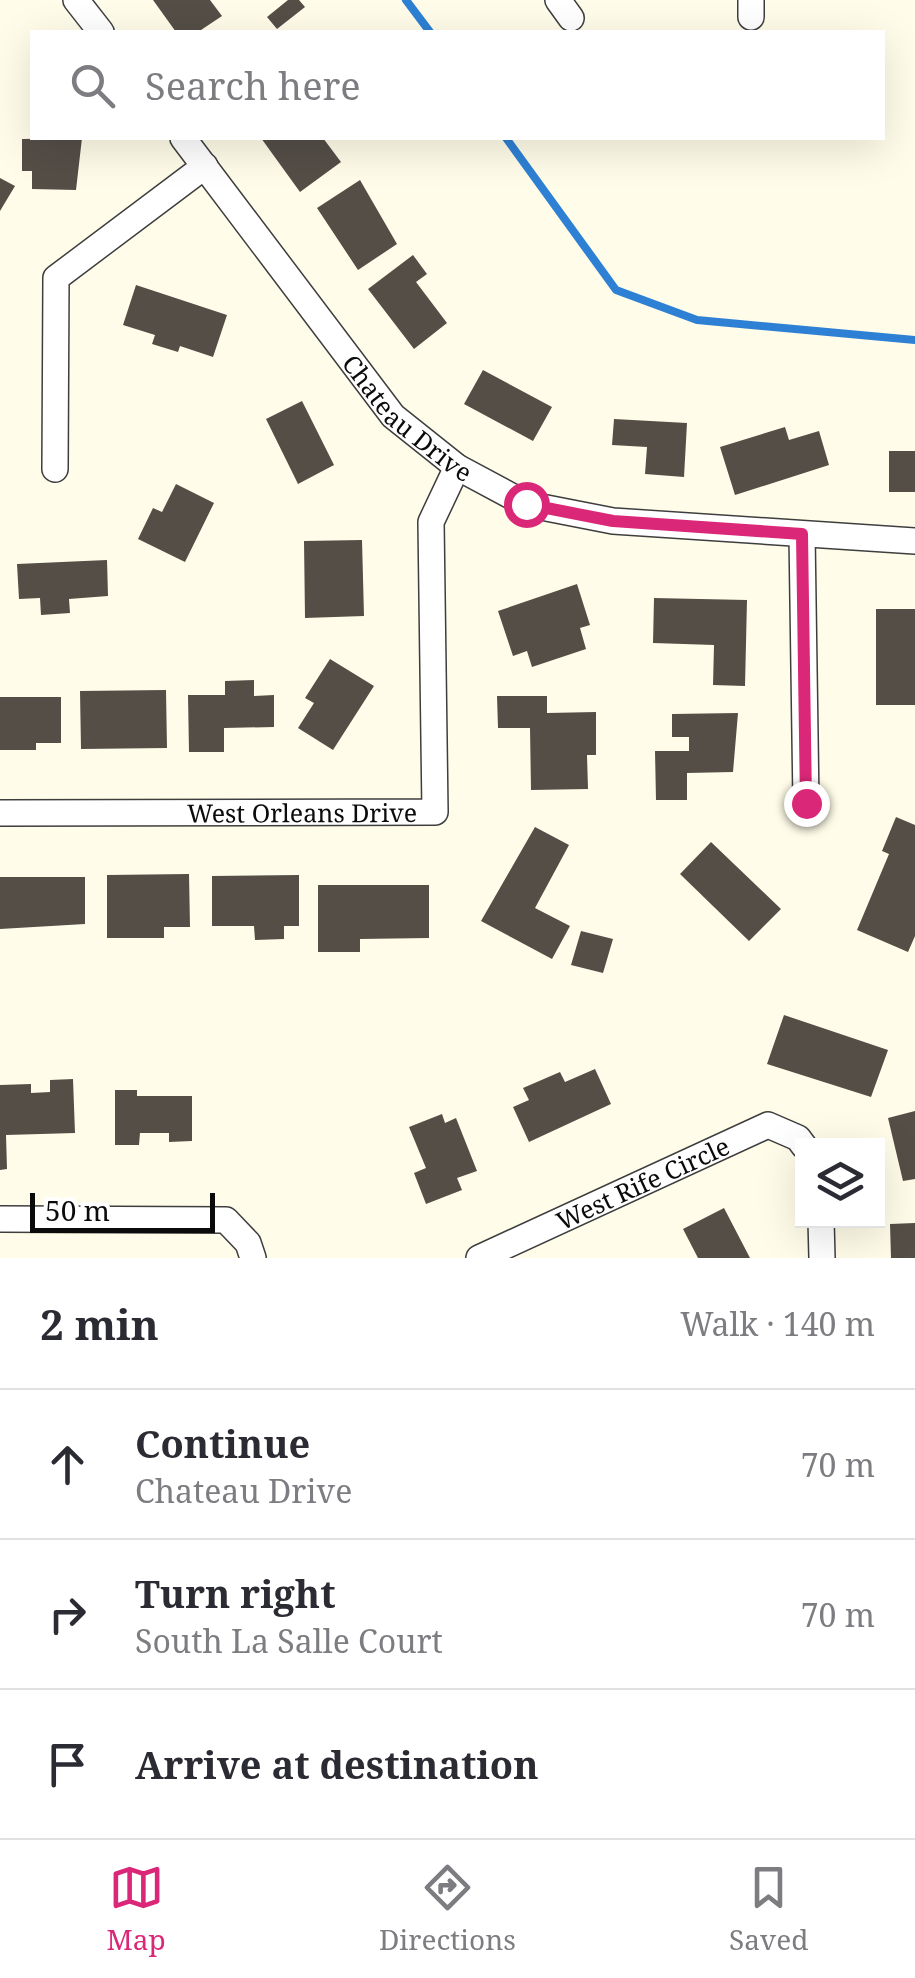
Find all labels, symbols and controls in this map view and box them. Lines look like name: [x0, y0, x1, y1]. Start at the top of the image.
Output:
search box: [30, 30, 885, 140]
icon: search: [65, 58, 120, 113]
text: Search here: [145, 59, 361, 111]
street label: Chateau Drive: [335, 347, 478, 489]
route start: [504, 482, 550, 528]
route end: [784, 781, 830, 827]
street label: West Orleans Drive: [187, 795, 417, 830]
street label: West Rife Circle: [551, 1128, 735, 1237]
map controls: [795, 1138, 885, 1228]
button: layers: [795, 1138, 885, 1228]
scale bar: [30, 1188, 215, 1232]
text: 50 m: [45, 1191, 110, 1229]
text: 2 min: [40, 1295, 159, 1352]
text: Walk · 140 m: [680, 1302, 875, 1345]
text: Continue: [135, 1417, 310, 1469]
icon: ahead: [40, 1437, 95, 1492]
text: 70 m: [801, 1443, 875, 1486]
text: Chateau Drive: [135, 1469, 352, 1512]
text: Turn right: [135, 1567, 336, 1619]
icon: right: [40, 1587, 95, 1642]
text: 70 m: [801, 1593, 875, 1636]
text: South La Salle Court: [135, 1619, 443, 1662]
icon: arrive: [40, 1737, 95, 1792]
text: Arrive at destination: [135, 1738, 539, 1790]
tab: Map: [107, 1860, 166, 1958]
tab: Directions: [379, 1860, 516, 1958]
tab: Saved: [729, 1860, 808, 1958]

